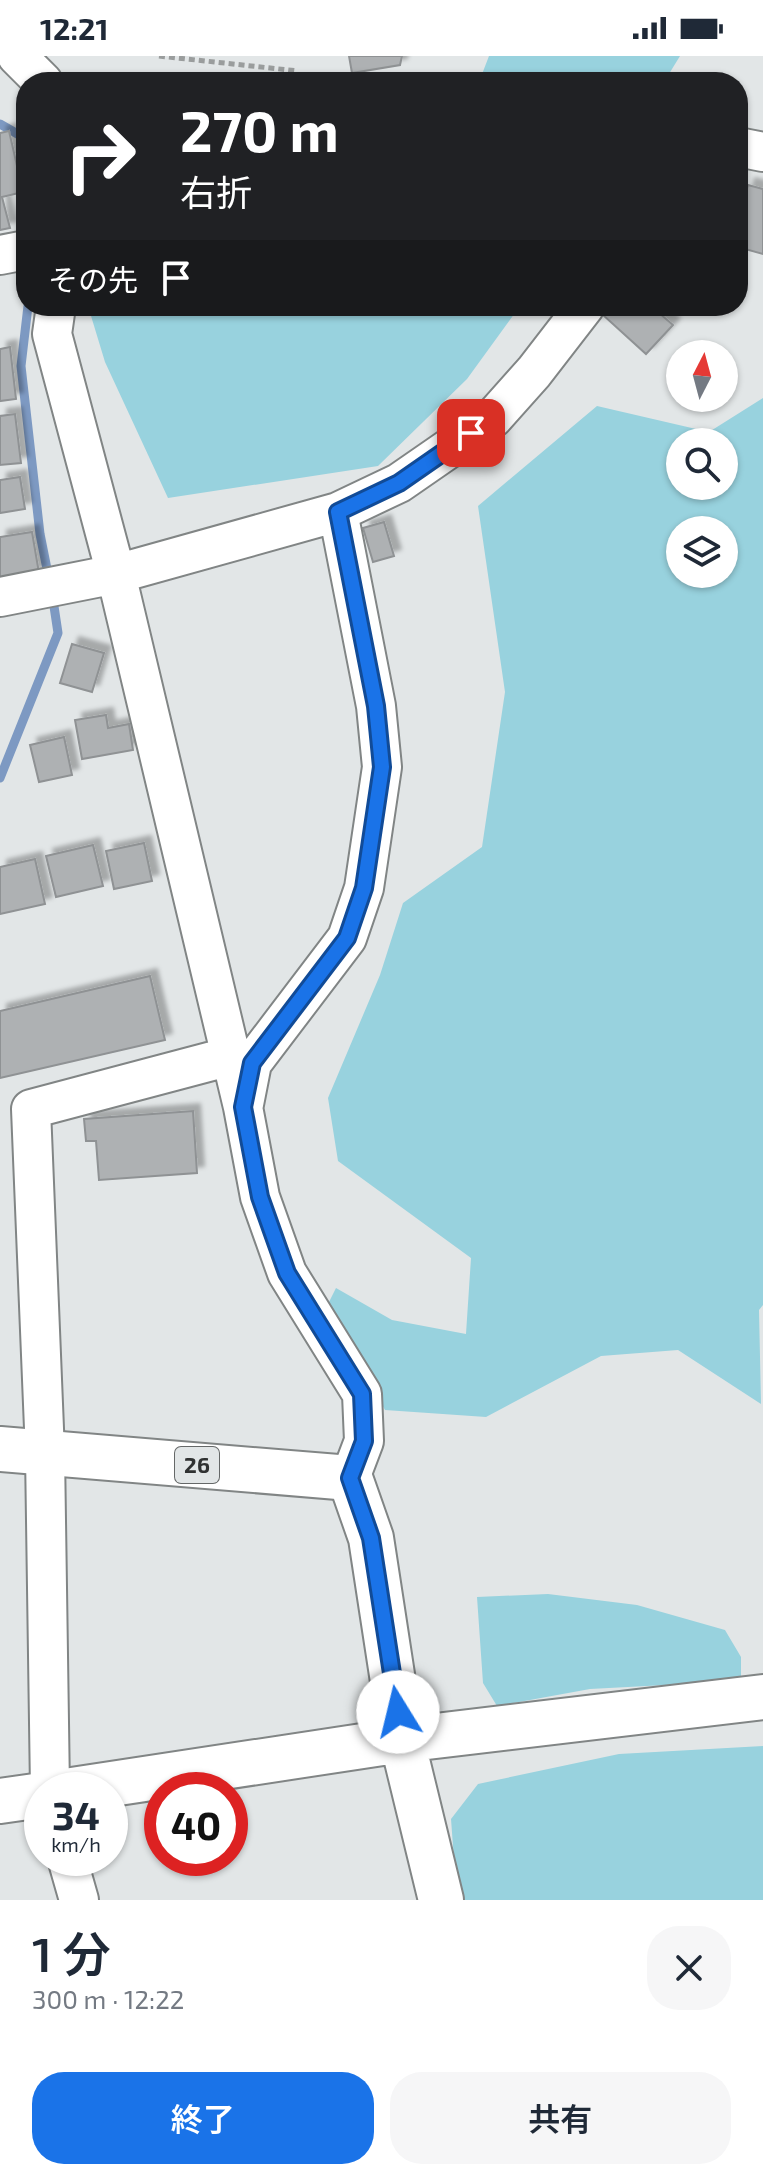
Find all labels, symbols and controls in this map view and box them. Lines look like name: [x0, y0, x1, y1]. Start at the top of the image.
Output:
text: 12:21: [40, 10, 109, 46]
text: 270 m: [180, 96, 339, 163]
icon: right: [48, 104, 152, 208]
text: 右折: [180, 170, 252, 213]
icon: arrive: [154, 256, 198, 300]
text: その先: [48, 261, 138, 297]
north arrow: [666, 340, 738, 412]
map controls: [666, 340, 738, 588]
pin: [437, 399, 505, 467]
icon: arrive: [449, 411, 493, 455]
button: search: [666, 428, 738, 500]
button: layers: [666, 516, 738, 588]
road number: 26: [175, 1447, 219, 1483]
position arrow: [356, 1670, 440, 1754]
speed limit sign: 40: [144, 1772, 248, 1876]
text: 34: [52, 1790, 100, 1838]
text: km/h: [51, 1832, 101, 1856]
text: 1 分: [32, 1924, 111, 1982]
button: close: [647, 1926, 731, 2010]
text: 300 m · 12:22: [32, 1983, 184, 2014]
button: 終了: [32, 2072, 374, 2164]
button: 共有: [390, 2072, 731, 2164]

